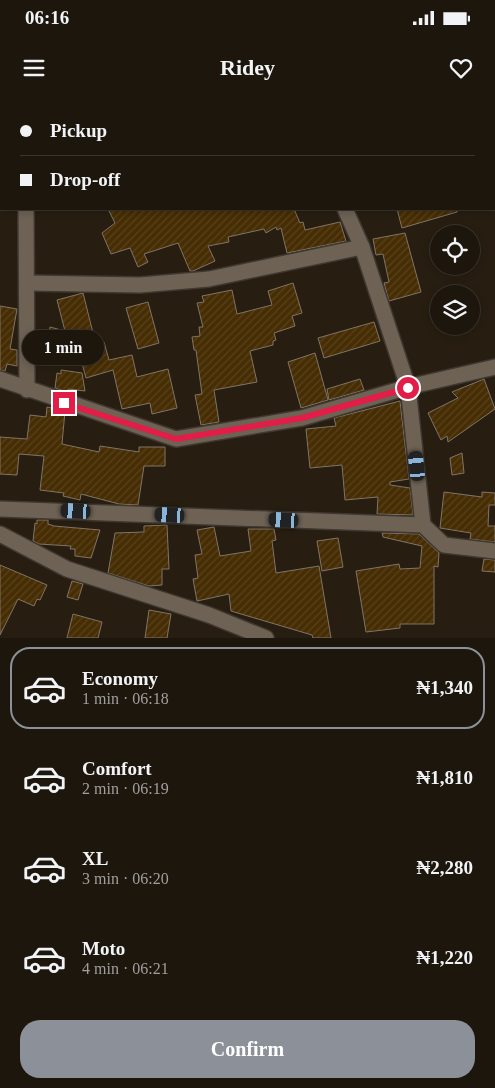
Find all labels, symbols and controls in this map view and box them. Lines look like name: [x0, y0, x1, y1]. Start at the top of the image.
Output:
text: 06:16: [25, 7, 69, 28]
icon: menu: [20, 54, 48, 82]
icon: heart: [447, 54, 475, 82]
text: Ridey: [220, 55, 275, 80]
text: Pickup: [50, 120, 107, 141]
text: Drop-off: [50, 169, 120, 190]
map controls: [430, 225, 480, 335]
button: locate: [430, 225, 480, 275]
button: layers: [430, 285, 480, 335]
callout: 1 min: [23, 330, 105, 366]
text: 1 min: [44, 339, 82, 356]
route start: [397, 377, 419, 399]
route end: [53, 392, 75, 414]
car: [407, 450, 426, 482]
car: [60, 503, 91, 519]
car: [154, 507, 185, 523]
car: [268, 512, 299, 528]
icon: car: [22, 666, 67, 711]
text: Economy: [82, 668, 158, 689]
text: ₦1,340: [417, 677, 473, 698]
text: 1 min · 06:18: [82, 690, 169, 707]
icon: car: [22, 756, 67, 801]
text: Comfort: [82, 758, 152, 779]
text: ₦1,810: [417, 767, 473, 788]
text: 2 min · 06:19: [82, 780, 169, 797]
icon: car: [22, 846, 67, 891]
text: XL: [82, 848, 108, 869]
text: ₦2,280: [417, 857, 473, 878]
text: 3 min · 06:20: [82, 870, 169, 887]
icon: car: [22, 936, 67, 981]
text: Moto: [82, 938, 125, 959]
text: ₦1,220: [417, 947, 473, 968]
text: 4 min · 06:21: [82, 960, 169, 977]
button: Confirm: [20, 1020, 475, 1078]

